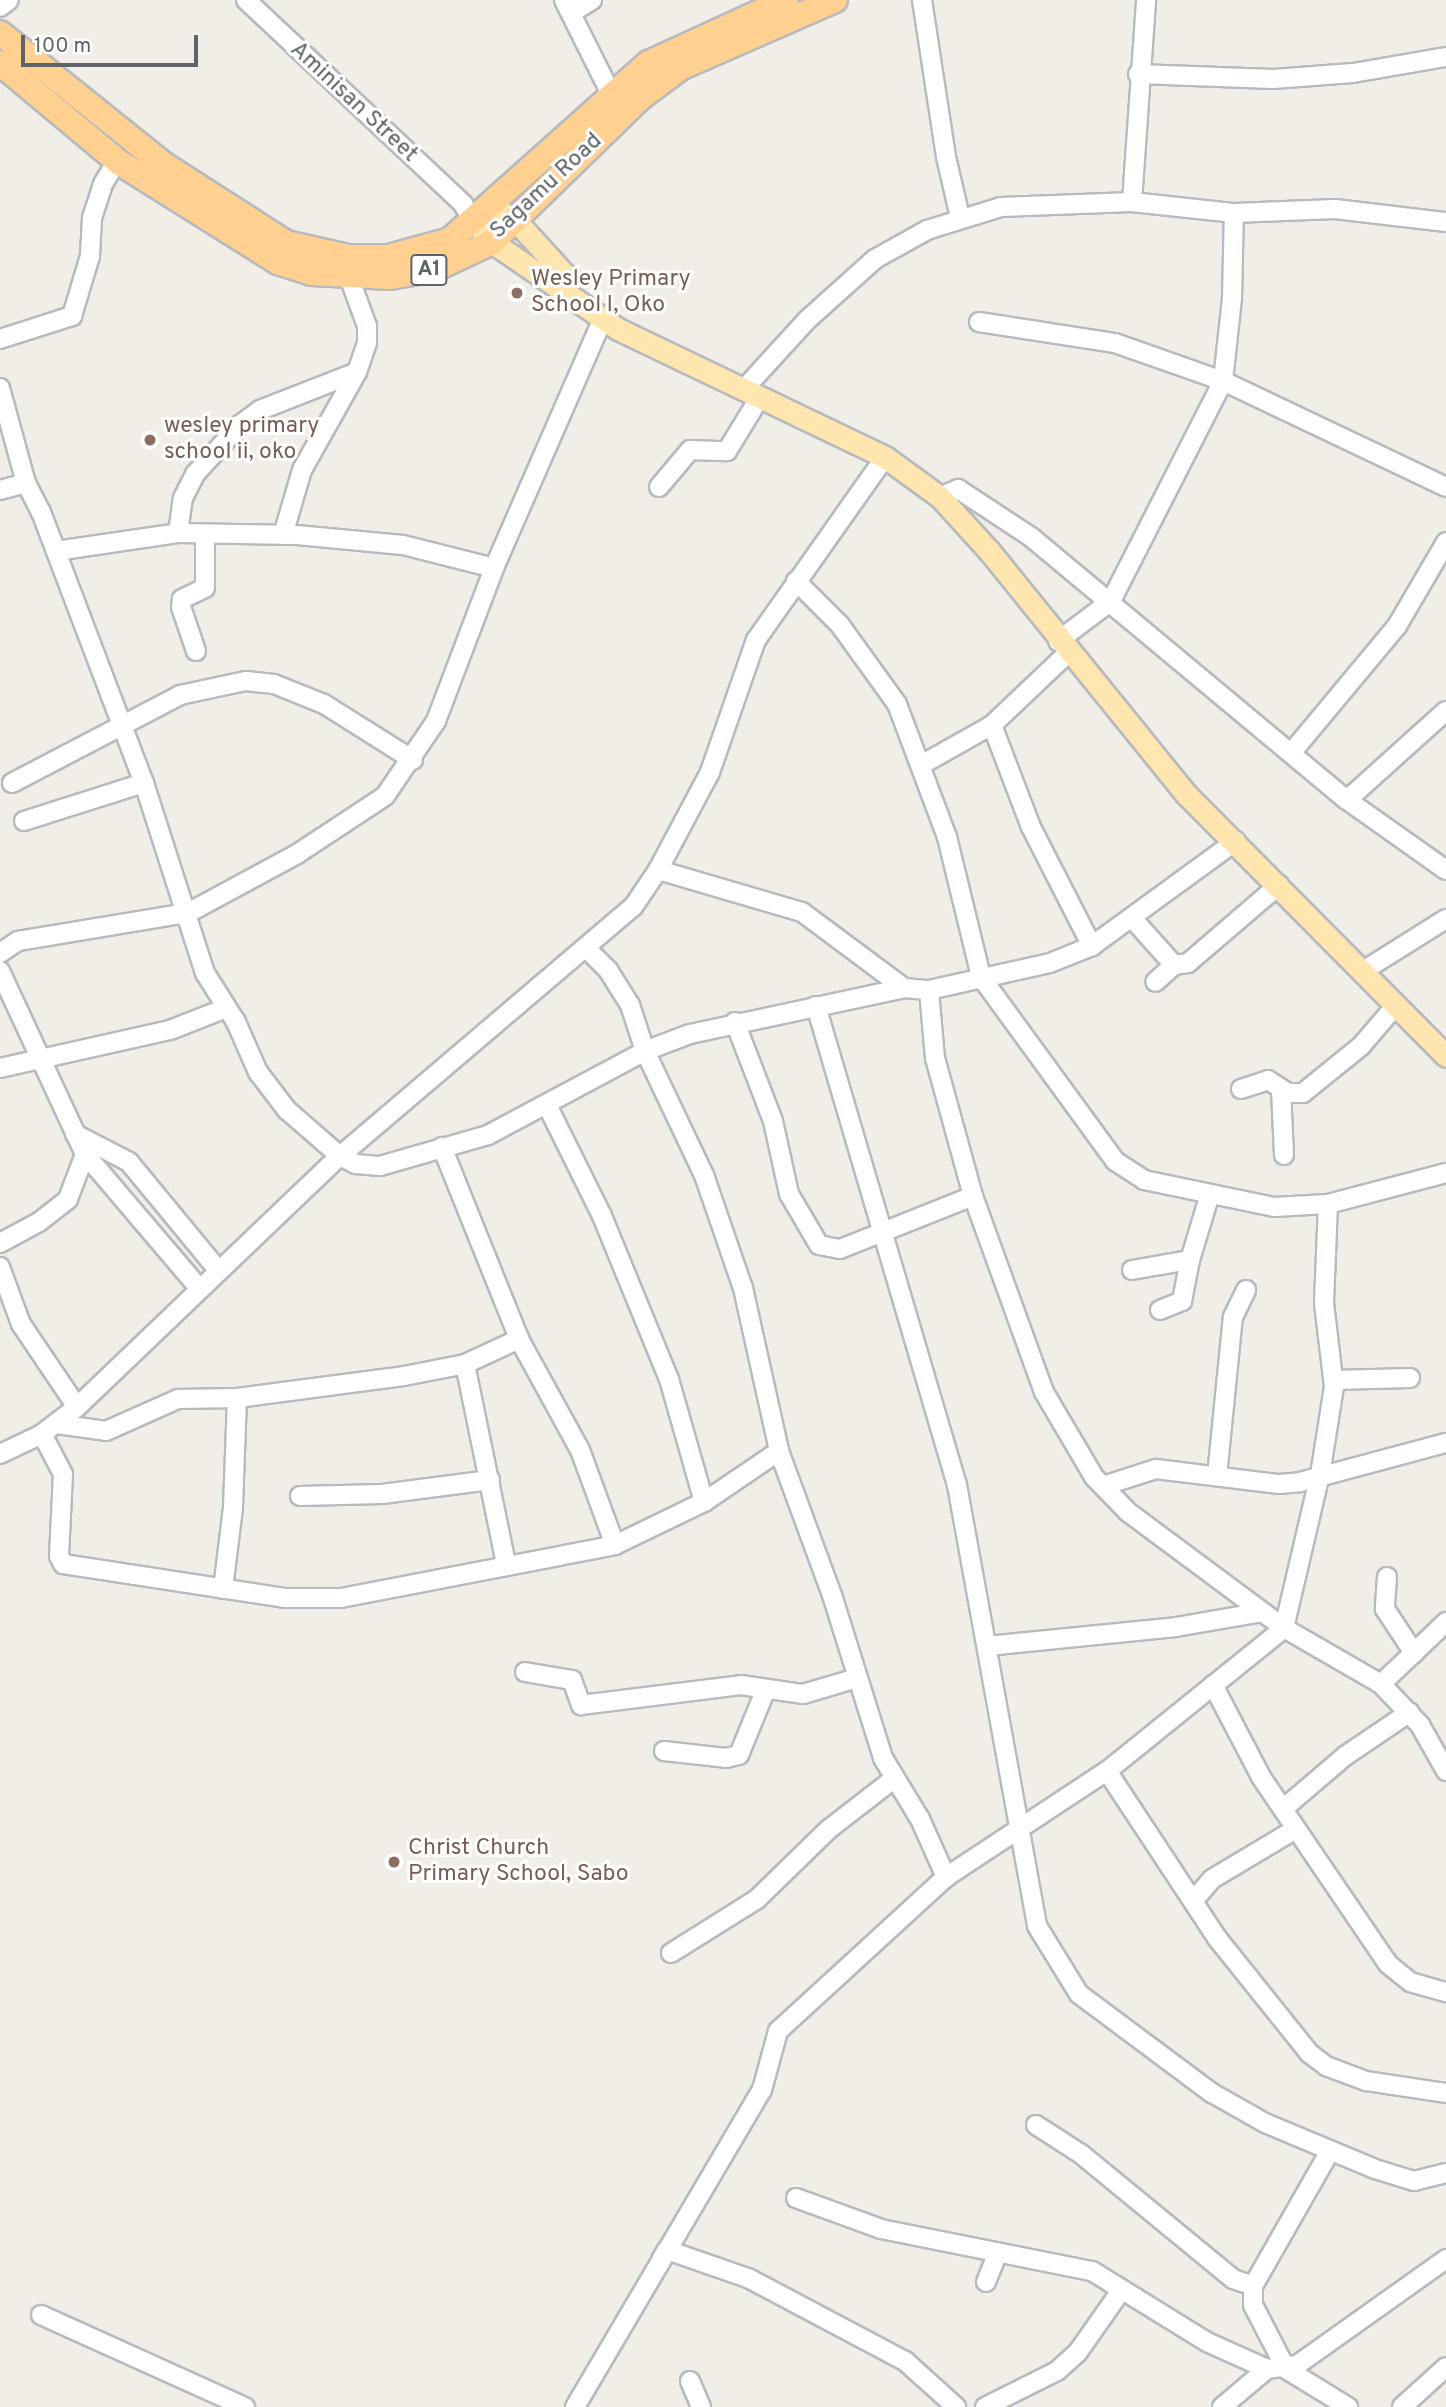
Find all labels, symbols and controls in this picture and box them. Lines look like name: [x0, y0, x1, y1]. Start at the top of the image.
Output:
scale bar: [24, 21, 201, 65]
text: 100 m: [34, 33, 91, 60]
street label: Aminisan Street: [283, 37, 423, 169]
street label: Sagamu Road: [485, 128, 609, 246]
road number: A1: [410, 252, 448, 288]
place label: Wesley Primary School I, Oko: [531, 266, 691, 320]
marker: Wesley Primary School I, Oko: [509, 285, 525, 301]
place label: wesley primary school ii, oko: [164, 413, 320, 467]
marker: wesley primary school ii, oko: [142, 432, 158, 448]
place label: Christ Church Primary School, Sabo: [408, 1835, 629, 1889]
marker: Christ Church Primary School, Sabo: [386, 1854, 402, 1870]

